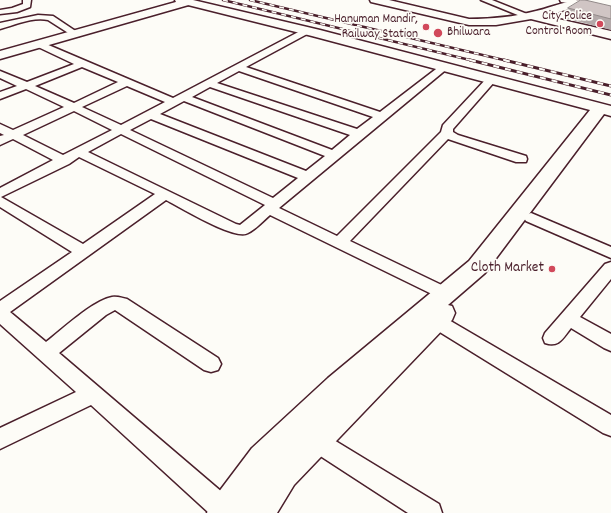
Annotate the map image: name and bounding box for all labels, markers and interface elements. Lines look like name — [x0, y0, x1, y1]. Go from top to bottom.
place label: City Police Control Room — [525, 9, 592, 40]
place label: Hanuman Mandir, Railway Station — [334, 12, 418, 43]
marker: City Police Control Room — [595, 19, 605, 29]
marker: Hanuman Mandir, Railway Station — [421, 22, 431, 32]
place label: Bhilwara — [447, 25, 490, 41]
marker: Bhilwara — [432, 27, 444, 39]
place label: Cloth Market — [471, 260, 544, 278]
marker: Cloth Market — [547, 264, 557, 274]

